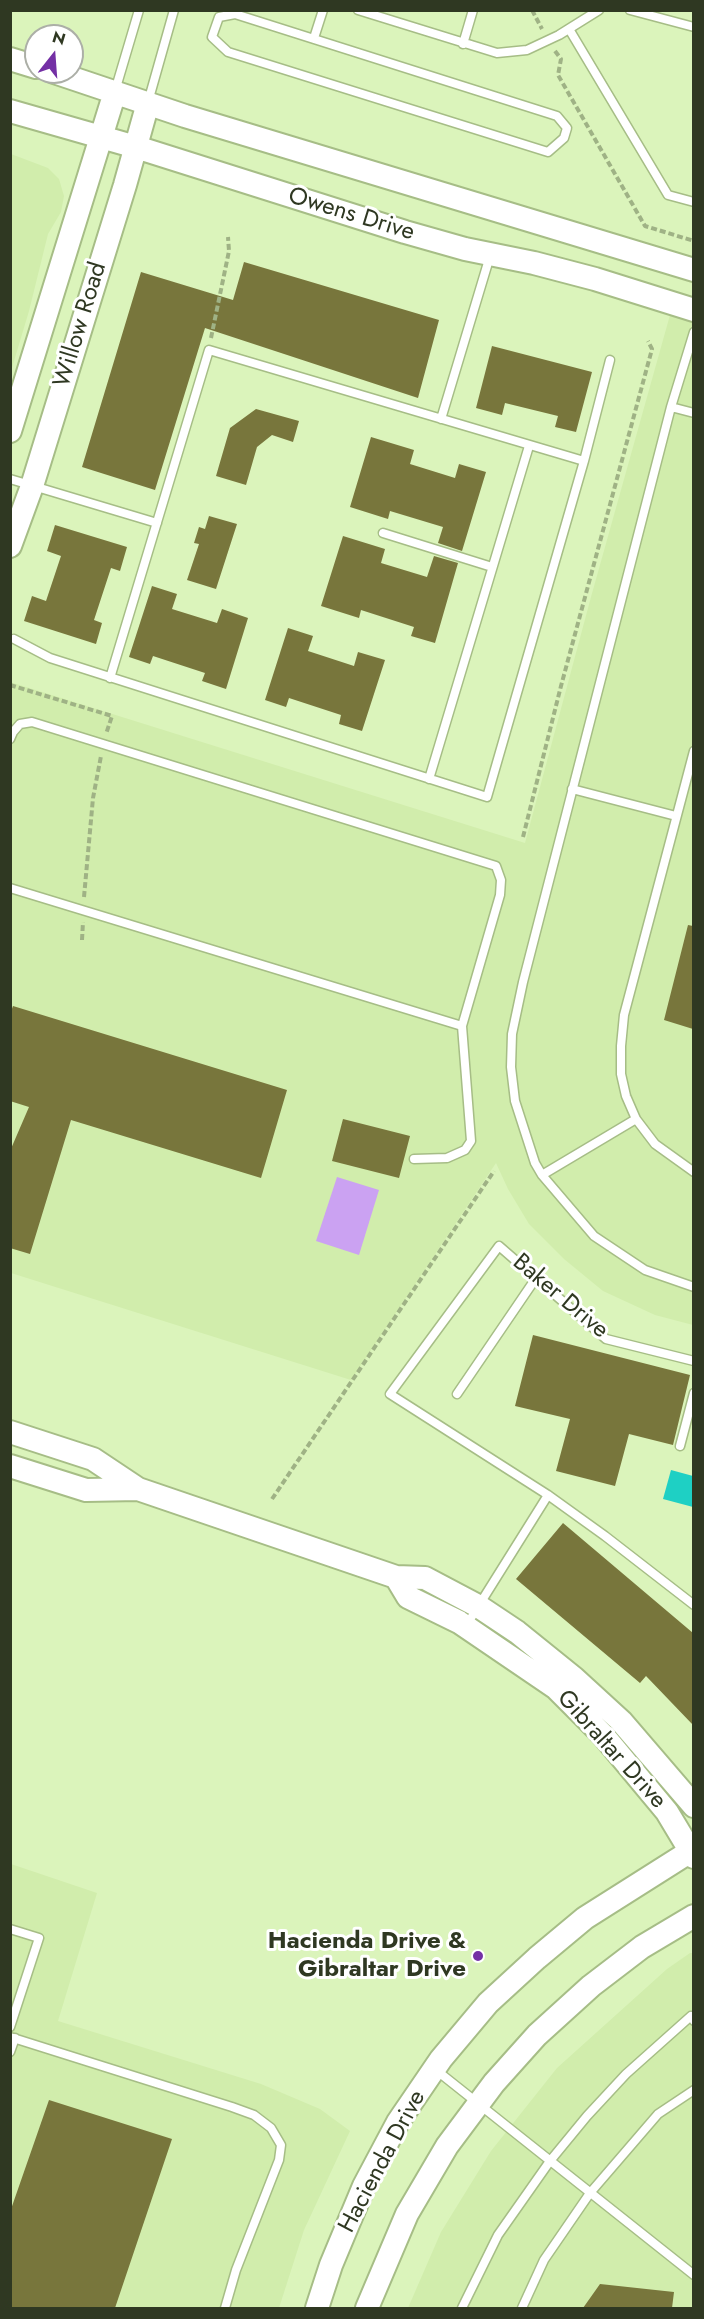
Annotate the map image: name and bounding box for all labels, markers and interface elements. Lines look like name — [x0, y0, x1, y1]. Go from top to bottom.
north arrow — [24, 24, 84, 84]
text: N — [49, 25, 68, 51]
street label: Owens Drive — [284, 182, 418, 248]
street label: Willow Road — [48, 259, 114, 391]
street label: Baker Drive — [506, 1249, 614, 1345]
street label: Gibraltar Drive — [550, 1685, 672, 1815]
place label: Hacienda Drive & Gibraltar Drive — [268, 1928, 466, 1984]
marker: Hacienda Drive & Gibraltar Drive — [471, 1949, 485, 1963]
street label: Hacienda Drive — [333, 2086, 433, 2238]

